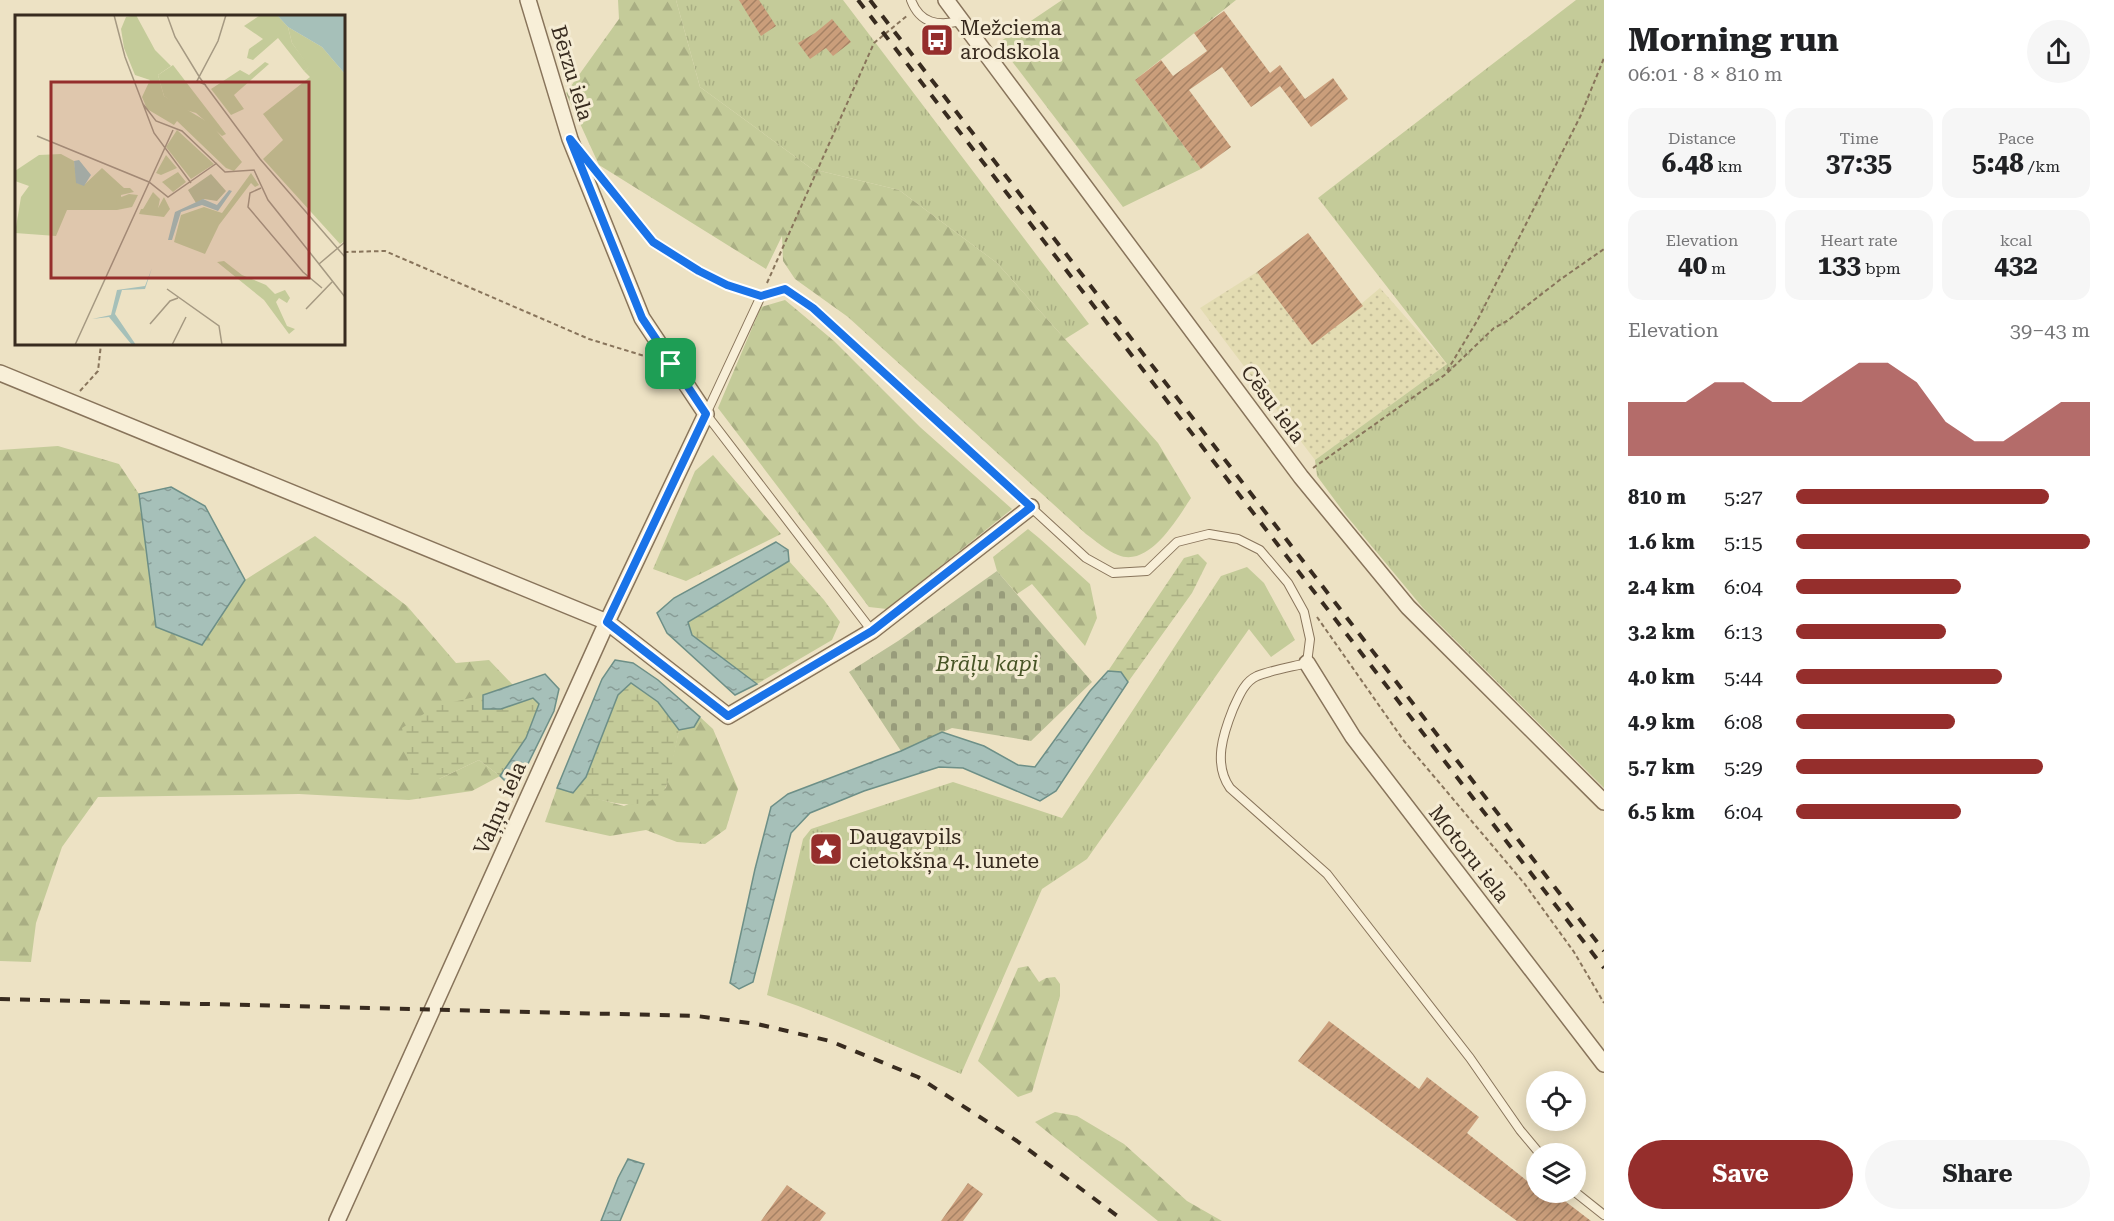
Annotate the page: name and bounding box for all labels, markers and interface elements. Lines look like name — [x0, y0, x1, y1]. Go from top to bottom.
inset map — [15, 15, 345, 345]
place label: Mežciema arodskola — [960, 16, 1062, 64]
text: Morning run — [1628, 20, 1839, 59]
button: share — [2027, 20, 2090, 83]
street label: Bērzu iela — [546, 22, 598, 124]
bus stop icon: Mežciema arodskola — [919, 22, 955, 58]
text: 06:01 · 8 × 810 m — [1628, 62, 1783, 86]
text: Distance — [1668, 129, 1736, 148]
text: Time — [1839, 129, 1879, 148]
text: Pace — [1998, 129, 2034, 148]
text: 6.48 — [1662, 148, 1714, 178]
text: 37:35 — [1826, 148, 1892, 178]
text: 5:48 — [1972, 148, 2024, 178]
text: km — [1714, 157, 1742, 176]
text: /km — [2024, 157, 2060, 176]
text: Elevation — [1666, 231, 1738, 250]
text: Heart rate — [1821, 231, 1897, 250]
text: kcal — [2000, 231, 2032, 250]
text: 40 — [1678, 250, 1707, 280]
text: 133 — [1817, 250, 1861, 280]
text: 432 — [1994, 250, 2038, 280]
text: m — [1707, 259, 1726, 278]
text: bpm — [1861, 259, 1901, 278]
text: Elevation — [1628, 318, 1719, 342]
text: 39–43 m — [2010, 318, 2090, 342]
pin — [645, 338, 696, 389]
icon: arrive — [654, 347, 687, 380]
street label: Cēsu iela — [1236, 360, 1310, 448]
text: 810 m — [1628, 485, 1686, 509]
text: 5:27 — [1724, 485, 1763, 509]
text: 1.6 km — [1628, 530, 1695, 554]
text: 5:15 — [1724, 530, 1763, 554]
text: 2.4 km — [1628, 575, 1695, 599]
text: 6:04 — [1724, 575, 1763, 599]
text: 3.2 km — [1628, 620, 1695, 644]
text: 6:13 — [1724, 620, 1763, 644]
park label: Brāļu kapi — [935, 652, 1038, 678]
text: 4.0 km — [1628, 665, 1695, 689]
text: 5:44 — [1724, 665, 1763, 689]
text: 4.9 km — [1628, 710, 1695, 734]
text: 6:08 — [1724, 710, 1763, 734]
text: 5.7 km — [1628, 755, 1695, 779]
text: 5:29 — [1724, 755, 1763, 779]
street label: Vaļņu iela — [469, 757, 533, 859]
text: 6.5 km — [1628, 800, 1695, 824]
text: 6:04 — [1724, 800, 1763, 824]
street label: Motoru iela — [1424, 801, 1515, 908]
place label: Daugavpils cietokšņa 4. lunete — [849, 825, 1039, 875]
place icon: Daugavpils cietokšņa 4. lunete — [808, 831, 844, 867]
map controls — [1526, 1071, 1586, 1203]
button: locate — [1526, 1071, 1586, 1131]
button: Save — [1628, 1140, 1853, 1209]
button: Share — [1865, 1140, 2090, 1209]
button: layers — [1526, 1143, 1586, 1203]

